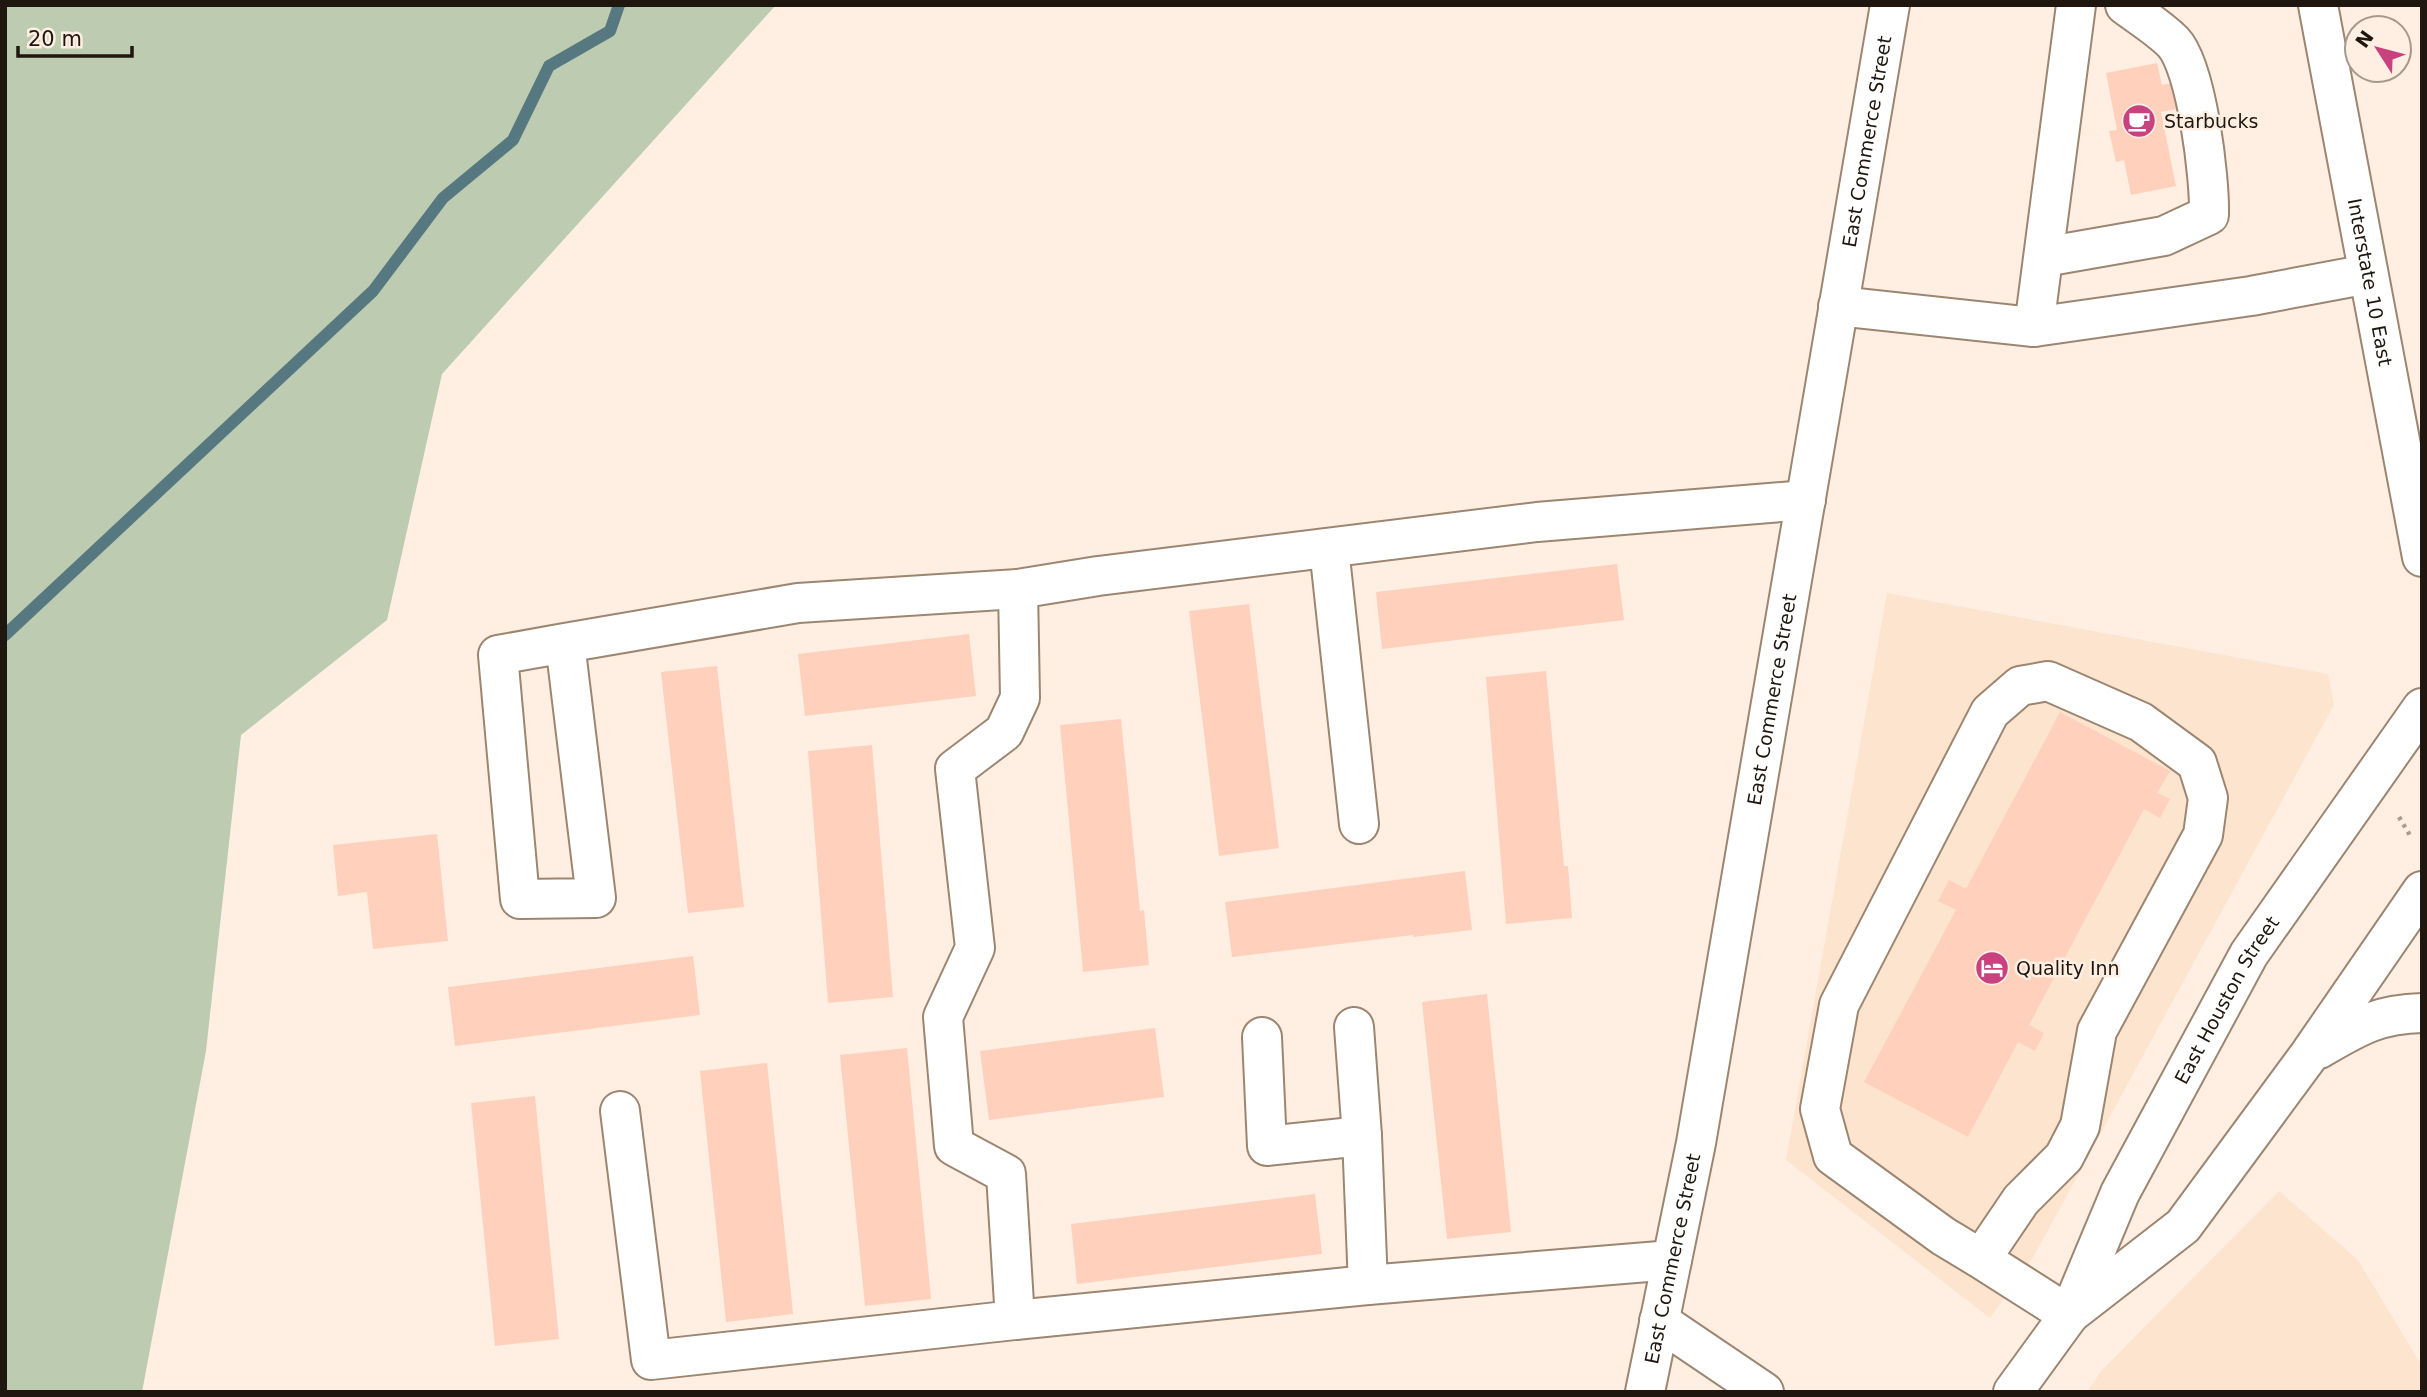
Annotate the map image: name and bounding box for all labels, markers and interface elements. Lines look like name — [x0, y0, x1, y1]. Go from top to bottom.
scale bar — [18, 14, 131, 58]
north arrow — [2343, 14, 2413, 84]
text: N — [2351, 26, 2378, 52]
text: 20 m — [28, 27, 82, 51]
street label: East Commerce Street — [1838, 34, 1896, 249]
cafe icon: Starbucks — [2120, 102, 2158, 140]
place label: Starbucks — [2164, 110, 2258, 132]
street label: Interstate 10 East — [2344, 197, 2397, 368]
street label: East Commerce Street — [1743, 592, 1800, 807]
street label: East Houston Street — [2170, 912, 2283, 1088]
hotel icon: Quality Inn — [1973, 949, 2011, 987]
place label: Quality Inn — [2016, 957, 2120, 979]
street label: East Commerce Street — [1640, 1152, 1705, 1366]

